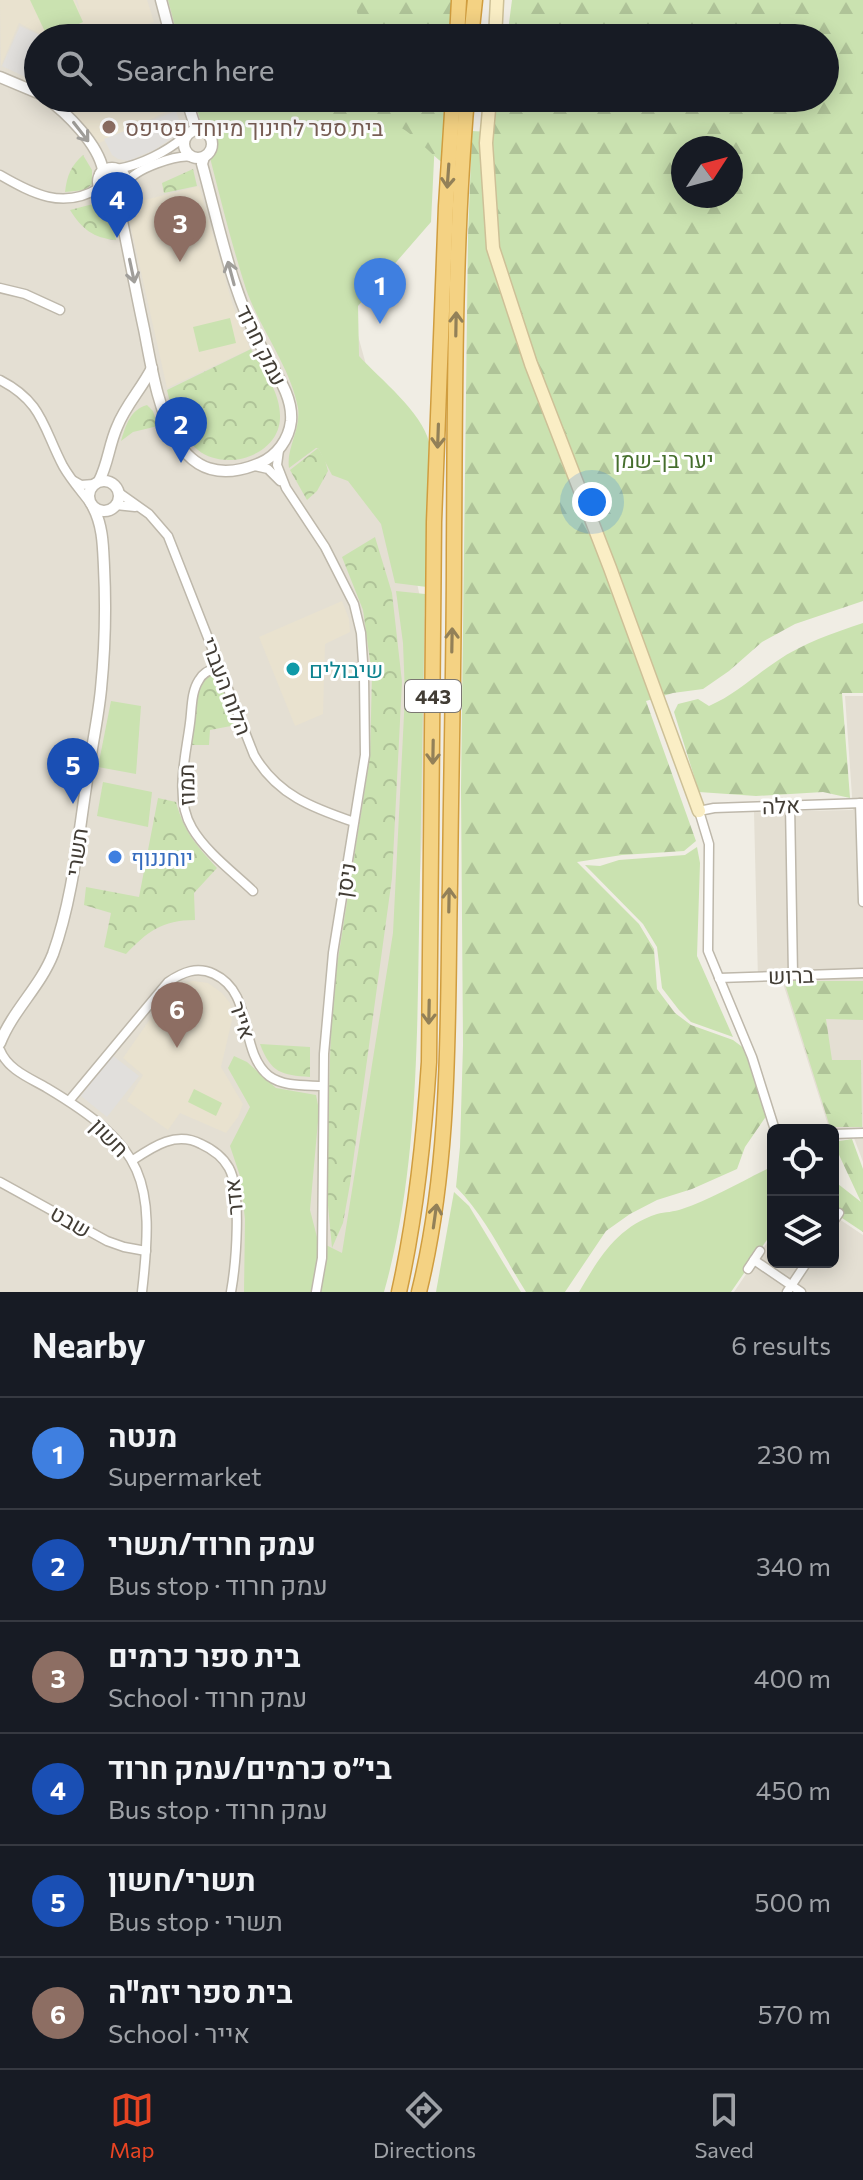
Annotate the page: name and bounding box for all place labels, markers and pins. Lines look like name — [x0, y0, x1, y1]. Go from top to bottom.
place label: בית ספר לחינוך מיוחד פסיפס — [125, 114, 384, 141]
marker: בית ספר לחינוך מיוחד פסיפס — [100, 118, 118, 136]
pin: 4 — [91, 172, 143, 238]
pin: 3 — [154, 196, 206, 262]
pin: 1 — [354, 258, 406, 324]
pin: 2 — [155, 397, 207, 463]
place label: שיבולים — [309, 656, 383, 683]
marker: שיבולים — [284, 660, 302, 678]
pin: 5 — [47, 738, 99, 804]
place label: יוחננוף — [131, 844, 193, 871]
marker: יוחננוף — [106, 848, 124, 866]
pin: 6 — [151, 982, 203, 1048]

